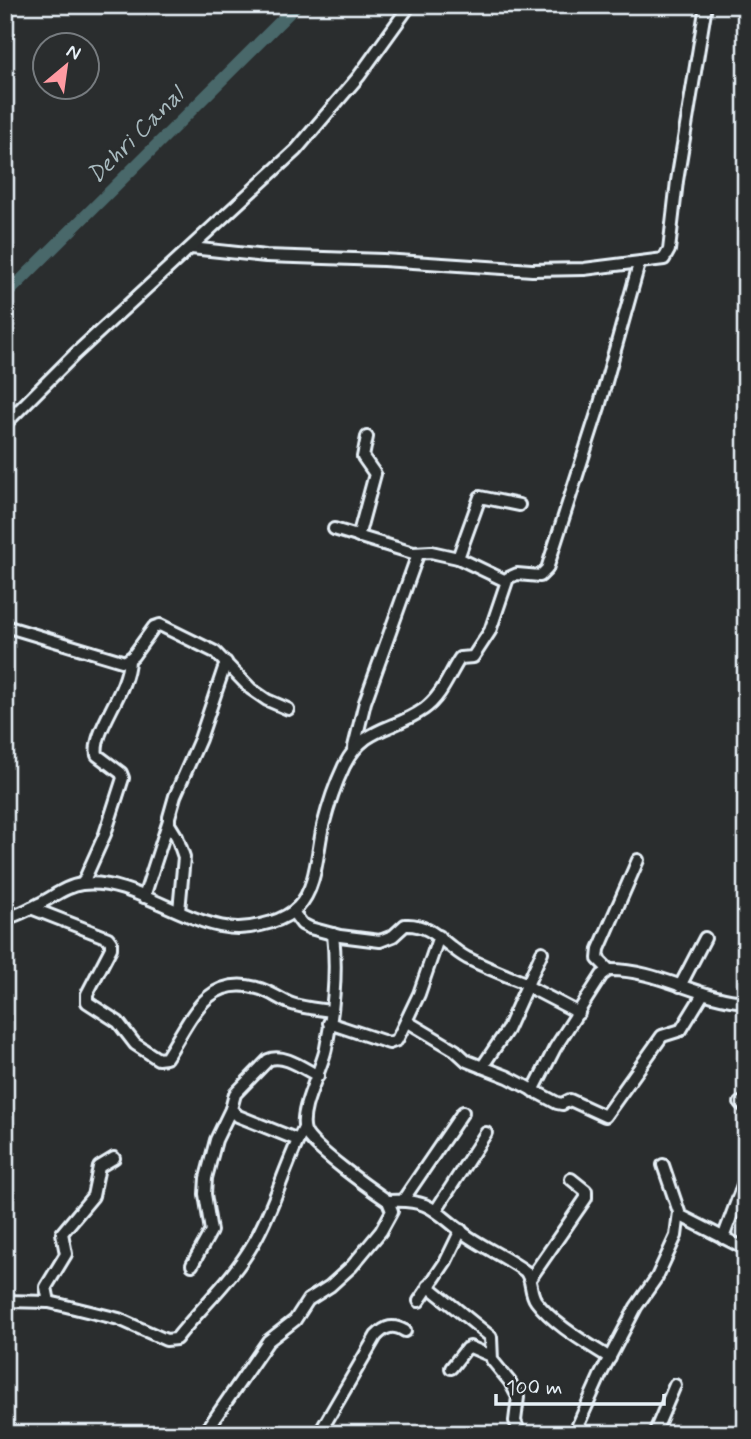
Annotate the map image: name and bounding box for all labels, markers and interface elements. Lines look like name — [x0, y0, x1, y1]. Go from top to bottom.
north arrow — [32, 32, 102, 102]
text: N — [62, 38, 85, 66]
water label: Dehri Canal — [81, 79, 193, 191]
scale bar — [496, 1362, 664, 1406]
text: 100 m — [506, 1374, 562, 1402]

